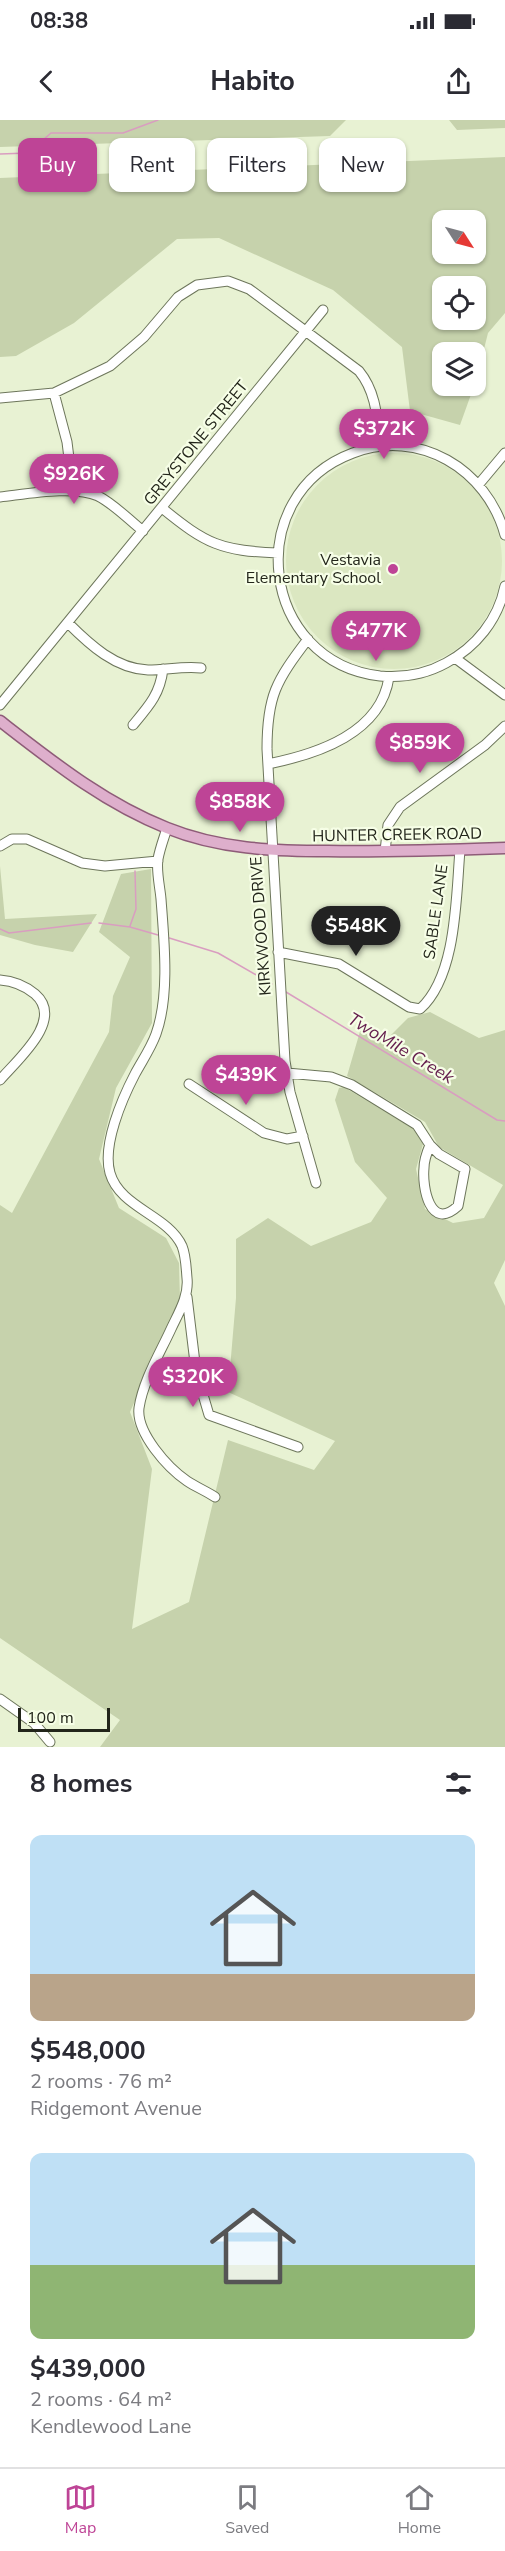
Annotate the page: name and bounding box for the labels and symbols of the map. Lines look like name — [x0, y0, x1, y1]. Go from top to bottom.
north arrow — [432, 210, 486, 264]
street label: GREYSTONE STREET — [139, 376, 253, 510]
pin: $372K — [342, 409, 426, 460]
pin: $926K — [32, 454, 116, 505]
place label: Vestavia Elementary School — [246, 549, 381, 589]
marker: Vestavia Elementary School — [386, 562, 400, 576]
pin: $477K — [334, 611, 418, 662]
pin: $859K — [378, 723, 462, 774]
pin: $858K — [198, 782, 282, 833]
street label: HUNTER CREEK ROAD — [312, 823, 482, 847]
street label: KIRKWOOD DRIVE — [245, 856, 277, 996]
street label: SABLE LANE — [418, 863, 454, 961]
pin: $548K — [314, 906, 398, 957]
water label: TwoMile Creek — [343, 1007, 460, 1090]
pin: $439K — [204, 1055, 288, 1106]
pin: $320K — [151, 1357, 235, 1408]
scale bar — [18, 1705, 110, 1732]

